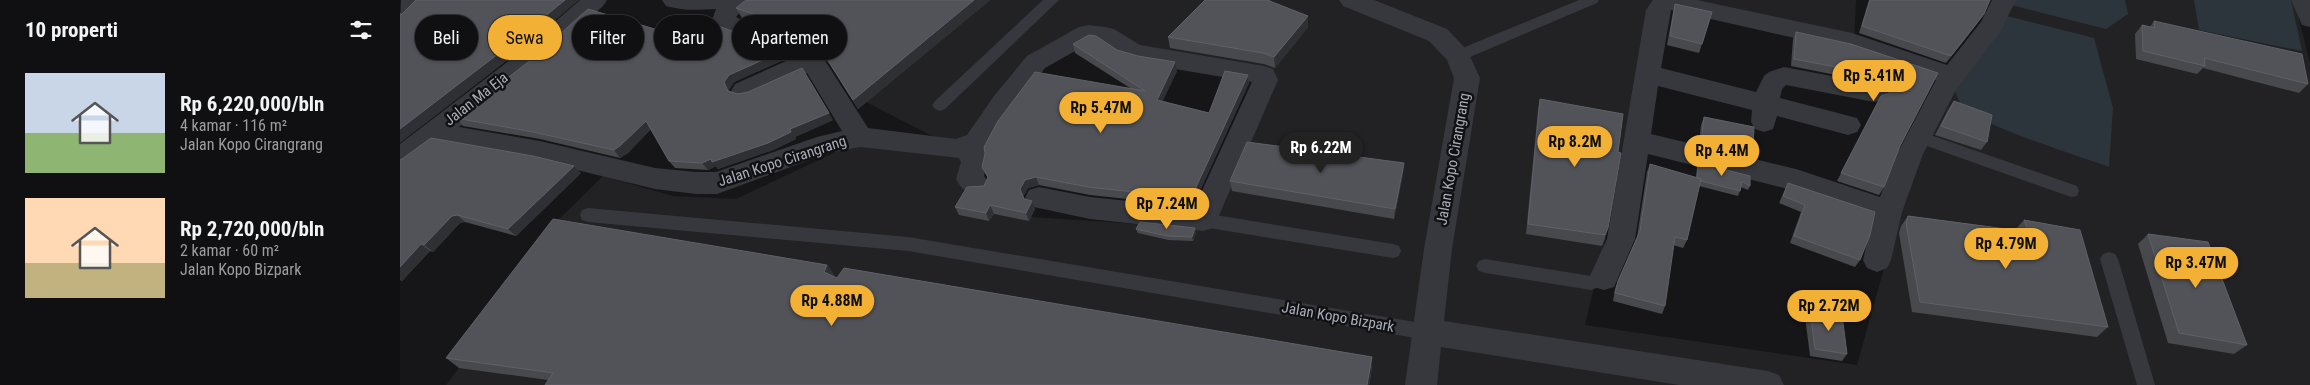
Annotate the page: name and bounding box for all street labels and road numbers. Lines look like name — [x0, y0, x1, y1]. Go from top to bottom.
street label: Jalan Ma Eja — [441, 69, 511, 129]
street label: Jalan Kopo Cirangrang — [1433, 92, 1473, 226]
street label: Jalan Kopo Cirangrang — [716, 132, 848, 190]
street label: Jalan Kopo Bizpark — [1280, 298, 1396, 336]

